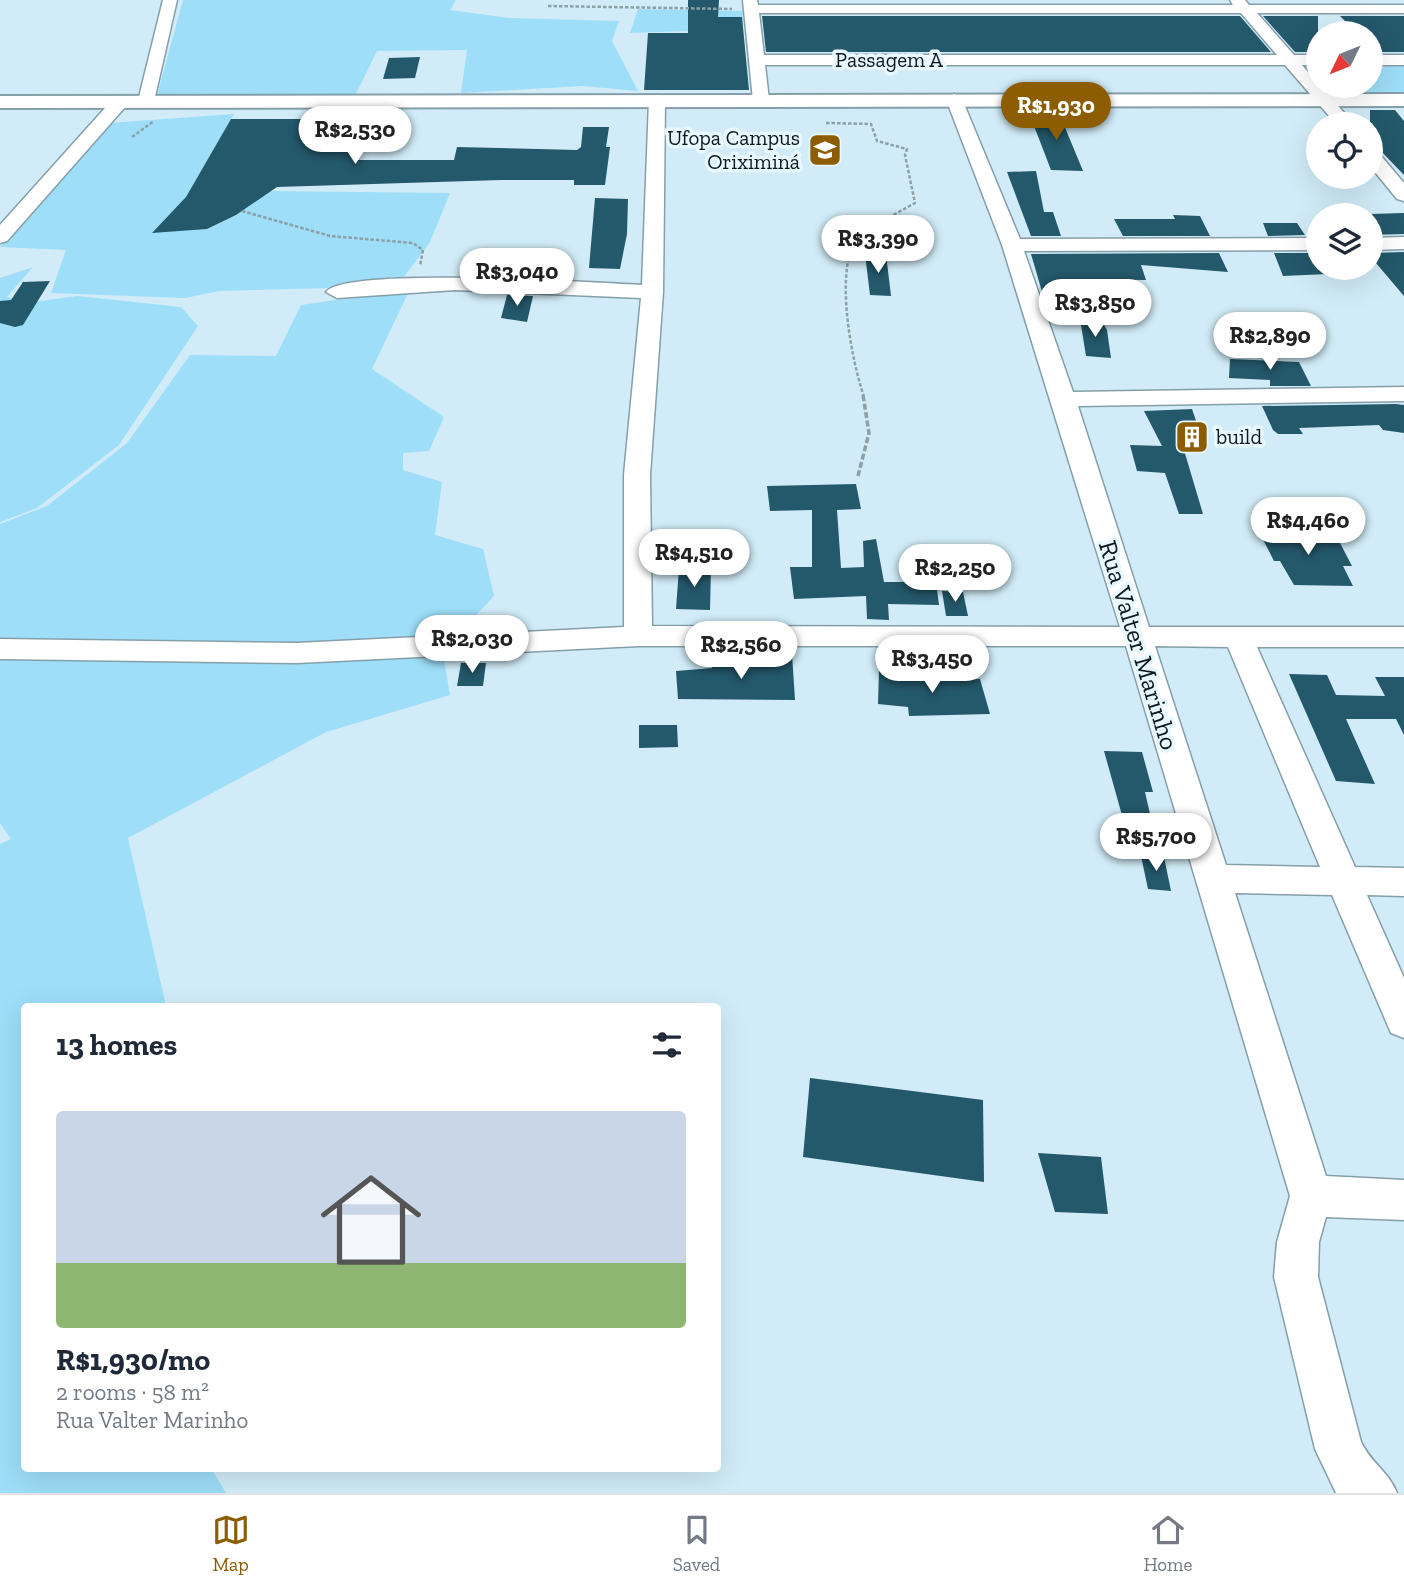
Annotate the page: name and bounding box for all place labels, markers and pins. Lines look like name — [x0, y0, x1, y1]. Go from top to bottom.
pin: R$1,930 — [991, 82, 1121, 142]
pin: R$2,530 — [290, 106, 420, 166]
place label: Ufopa Campus Oriximiná — [667, 125, 800, 174]
school or university icon: Ufopa Campus Oriximiná — [806, 131, 844, 169]
pin: R$3,390 — [813, 216, 943, 275]
pin: R$3,040 — [452, 248, 582, 308]
pin: R$3,850 — [1030, 280, 1160, 339]
pin: R$2,890 — [1205, 312, 1335, 372]
building icon: build — [1173, 418, 1211, 456]
place label: build — [1215, 424, 1262, 449]
pin: R$4,460 — [1243, 498, 1373, 557]
pin: R$4,510 — [629, 530, 759, 589]
pin: R$2,250 — [890, 544, 1020, 604]
pin: R$2,030 — [407, 616, 537, 675]
pin: R$2,560 — [676, 622, 806, 681]
pin: R$3,450 — [867, 636, 997, 695]
pin: R$5,700 — [1091, 814, 1221, 873]

